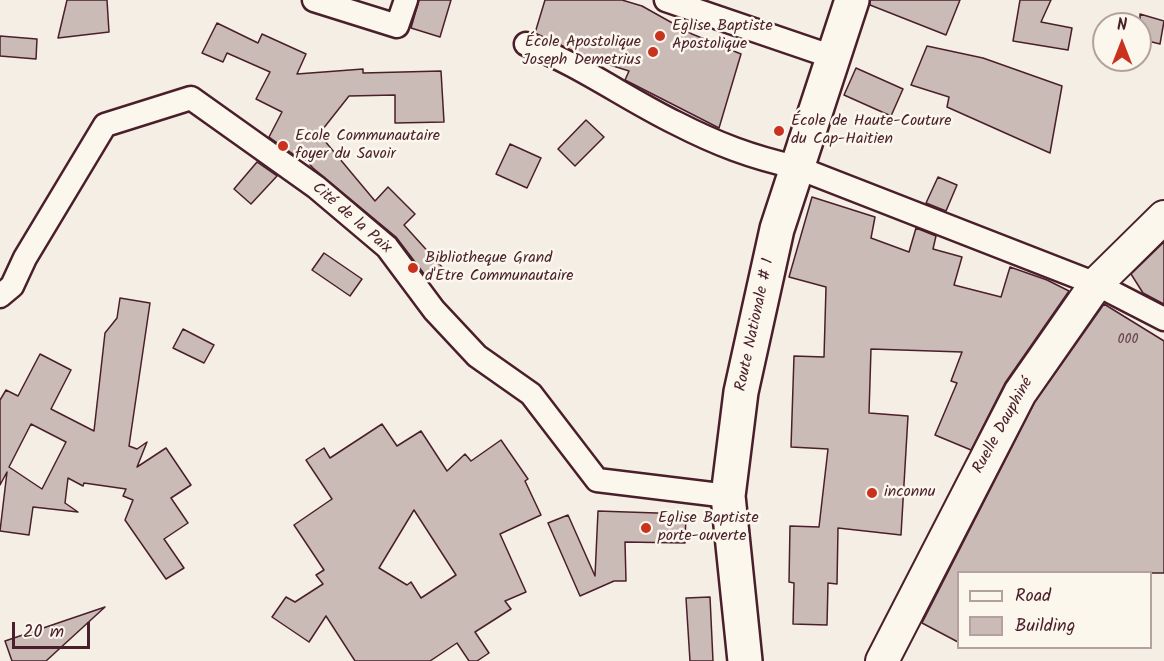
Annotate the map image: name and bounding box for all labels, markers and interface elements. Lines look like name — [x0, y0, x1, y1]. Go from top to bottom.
north arrow — [1092, 12, 1152, 72]
text: N — [1117, 13, 1127, 38]
place label: Eglise Baptiste Apostolique — [672, 17, 773, 55]
marker: Eglise Baptiste Apostolique — [653, 29, 667, 43]
place label: École Apostolique Joseph Demetrius — [522, 33, 641, 71]
marker: École Apostolique Joseph Demetrius — [646, 45, 660, 59]
place label: École de Haute-Couture du Cap-Haitien — [791, 112, 951, 150]
marker: École de Haute-Couture du Cap-Haitien — [772, 124, 786, 138]
place label: Ecole Communautaire foyer du Savoir — [295, 127, 440, 165]
marker: Ecole Communautaire foyer du Savoir — [276, 139, 290, 153]
street label: Cité de la Paix — [307, 179, 395, 259]
place label: Bibliotheque Grand d'Etre Communautaire — [425, 249, 573, 287]
street label: Route Nationale # 1 — [733, 257, 779, 393]
marker: Bibliotheque Grand d'Etre Communautaire — [406, 261, 420, 275]
house number: 000 — [1118, 333, 1138, 349]
street label: Ruelle Dauphiné — [970, 375, 1038, 477]
place label: inconnu — [884, 483, 935, 503]
marker: inconnu — [865, 486, 879, 500]
place label: Eglise Baptiste porte-ouverte — [658, 509, 759, 547]
marker: Eglise Baptiste porte-ouverte — [639, 521, 653, 535]
legend — [957, 571, 1152, 649]
text: Road — [1015, 582, 1051, 611]
scale bar — [15, 610, 93, 648]
text: Building — [1015, 612, 1075, 641]
text: 20 m — [23, 618, 64, 647]

